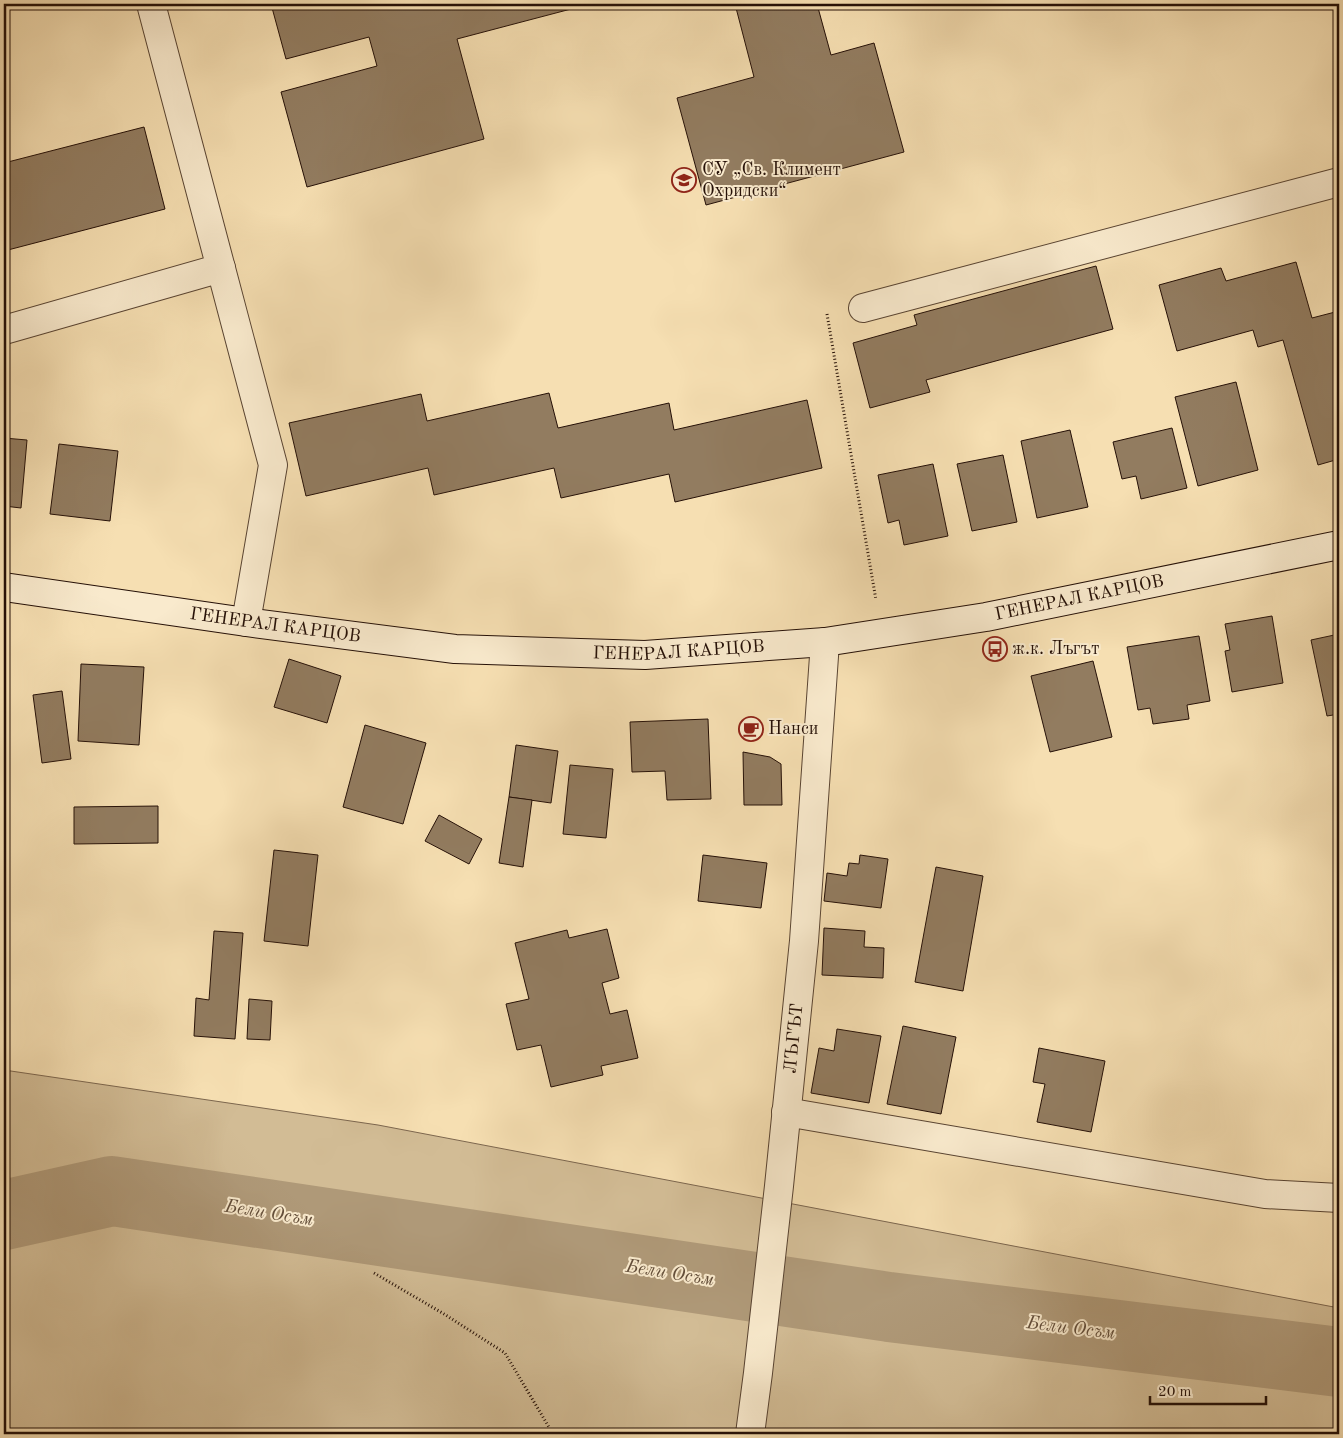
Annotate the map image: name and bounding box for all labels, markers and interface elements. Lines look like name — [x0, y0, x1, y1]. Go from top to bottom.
place label: СУ „Св. Климент Охридски“ — [702, 161, 841, 200]
school or university icon: СУ „Св. Климент Охридски“ — [671, 167, 697, 193]
street label: ГЕНЕРАЛ КАРЦОВ — [993, 572, 1166, 624]
street label: ГЕНЕРАЛ КАРЦОВ — [189, 605, 362, 646]
bus stop icon: ж.к. Лъгът — [982, 636, 1008, 662]
street label: ГЕНЕРАЛ КАРЦОВ — [592, 637, 765, 664]
place label: ж.к. Лъгът — [1012, 640, 1100, 658]
cafe icon: Нанси — [738, 716, 764, 742]
place label: Нанси — [768, 720, 818, 738]
street label: ЛЪГЪТ — [782, 1003, 807, 1074]
water label: Бели Осъм — [222, 1197, 315, 1230]
water label: Бели Осъм — [623, 1257, 716, 1290]
water label: Бели Осъм — [1025, 1314, 1117, 1344]
scale bar — [1150, 1373, 1267, 1405]
text: 20 m — [1158, 1385, 1192, 1400]

